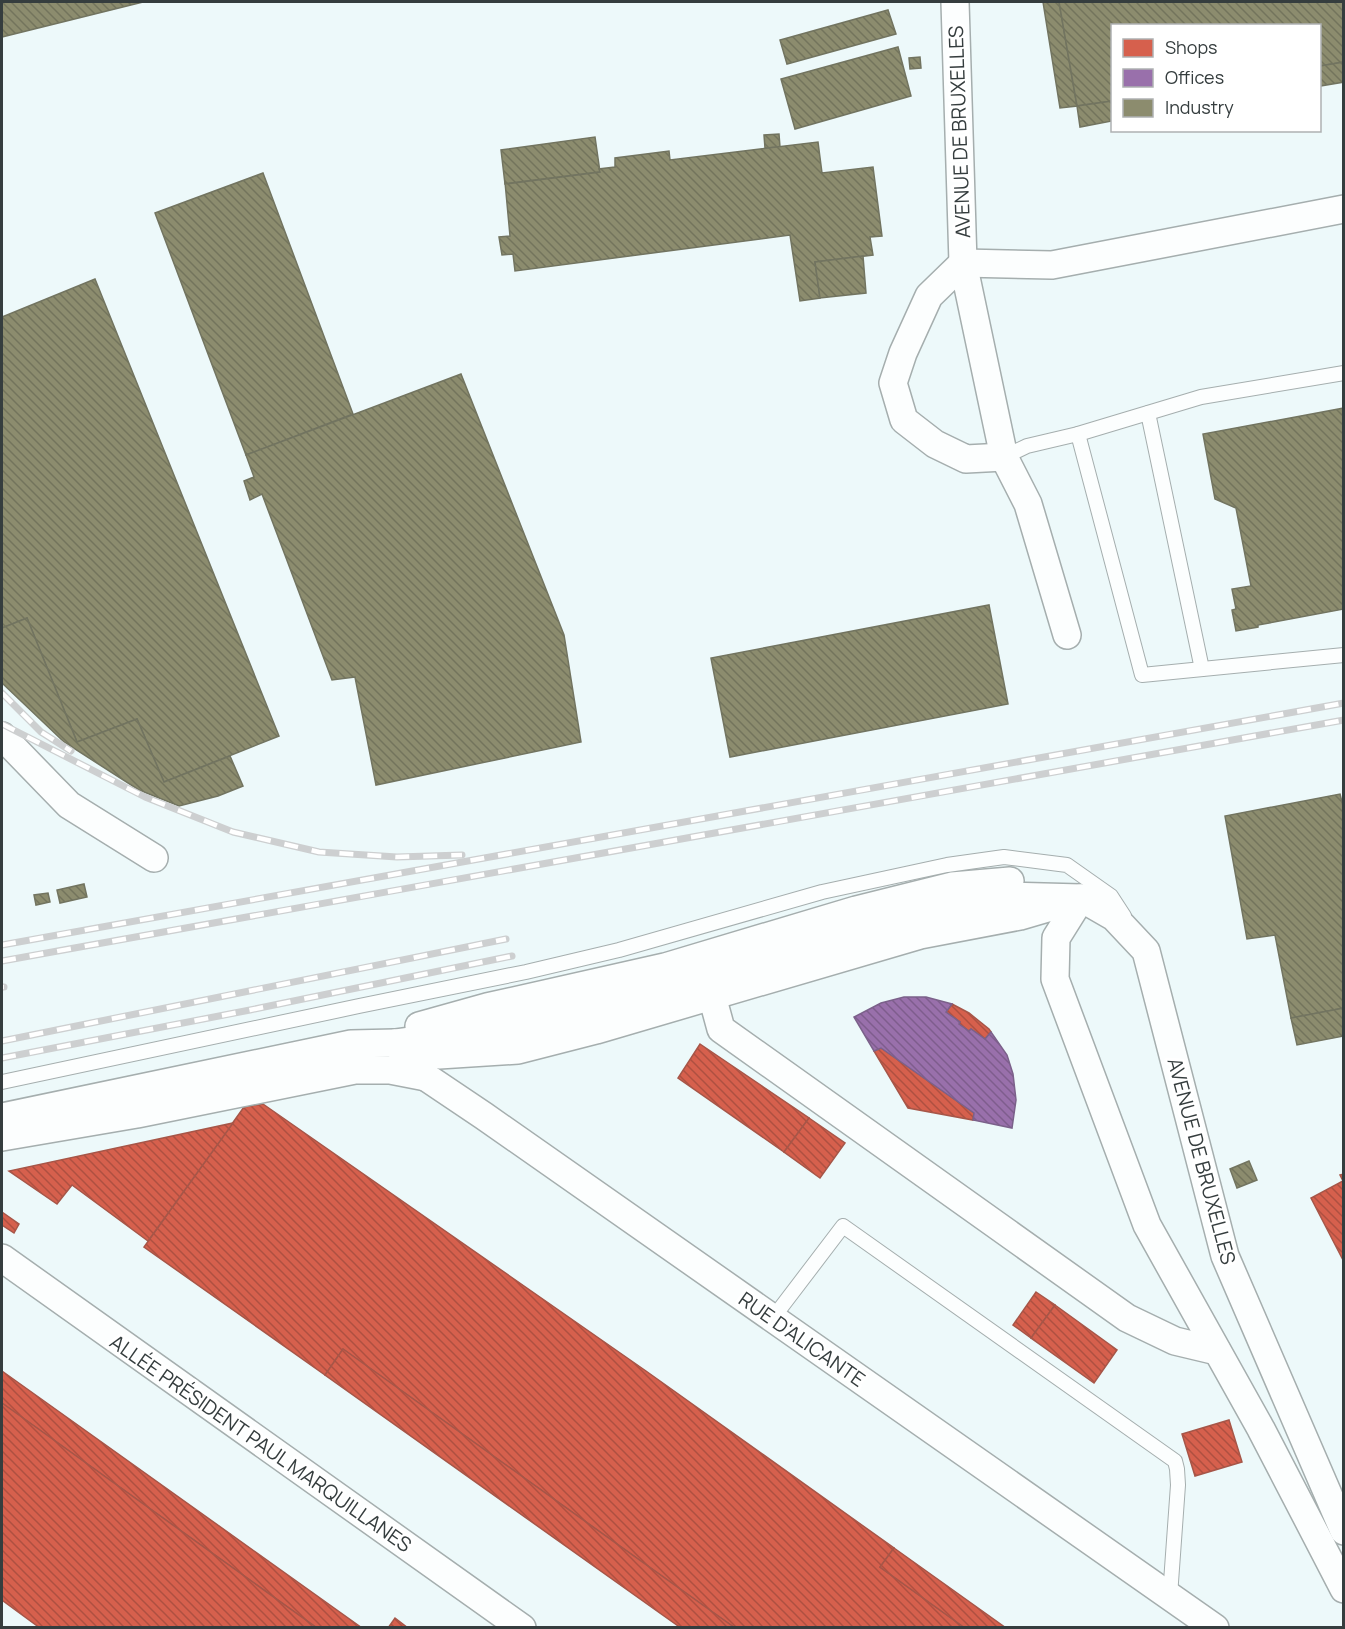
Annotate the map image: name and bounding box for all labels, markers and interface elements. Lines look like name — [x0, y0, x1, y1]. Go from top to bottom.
legend — [1111, 24, 1321, 132]
street label: AVENUE DE BRUXELLES — [942, 25, 976, 239]
text: Shops — [1165, 35, 1217, 59]
text: Offices — [1165, 65, 1224, 89]
text: Industry — [1165, 95, 1234, 119]
street label: AVENUE DE BRUXELLES — [1161, 1055, 1243, 1267]
street label: RUE D'ALICANTE — [733, 1285, 871, 1393]
street label: ALLÉE PRÉSIDENT PAUL MARQUILLANES — [105, 1328, 417, 1558]

